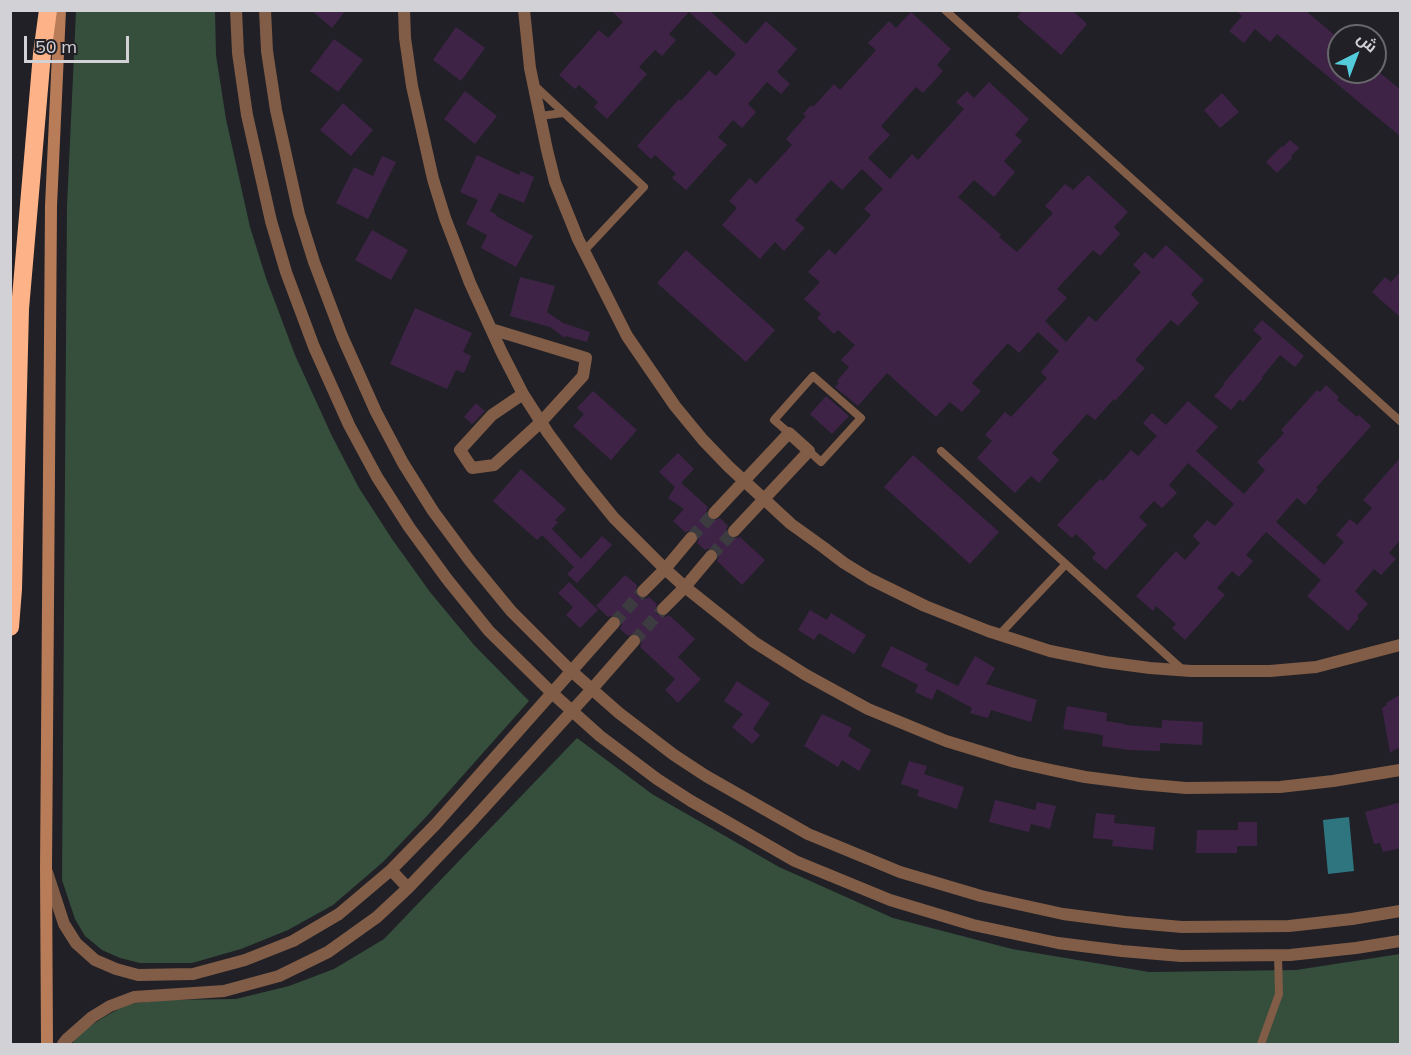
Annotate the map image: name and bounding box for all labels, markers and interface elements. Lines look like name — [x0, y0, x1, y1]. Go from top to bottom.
scale bar — [27, 24, 132, 62]
north arrow — [1327, 24, 1387, 84]
text: ش — [1353, 28, 1382, 56]
text: 50 m — [35, 35, 77, 58]

